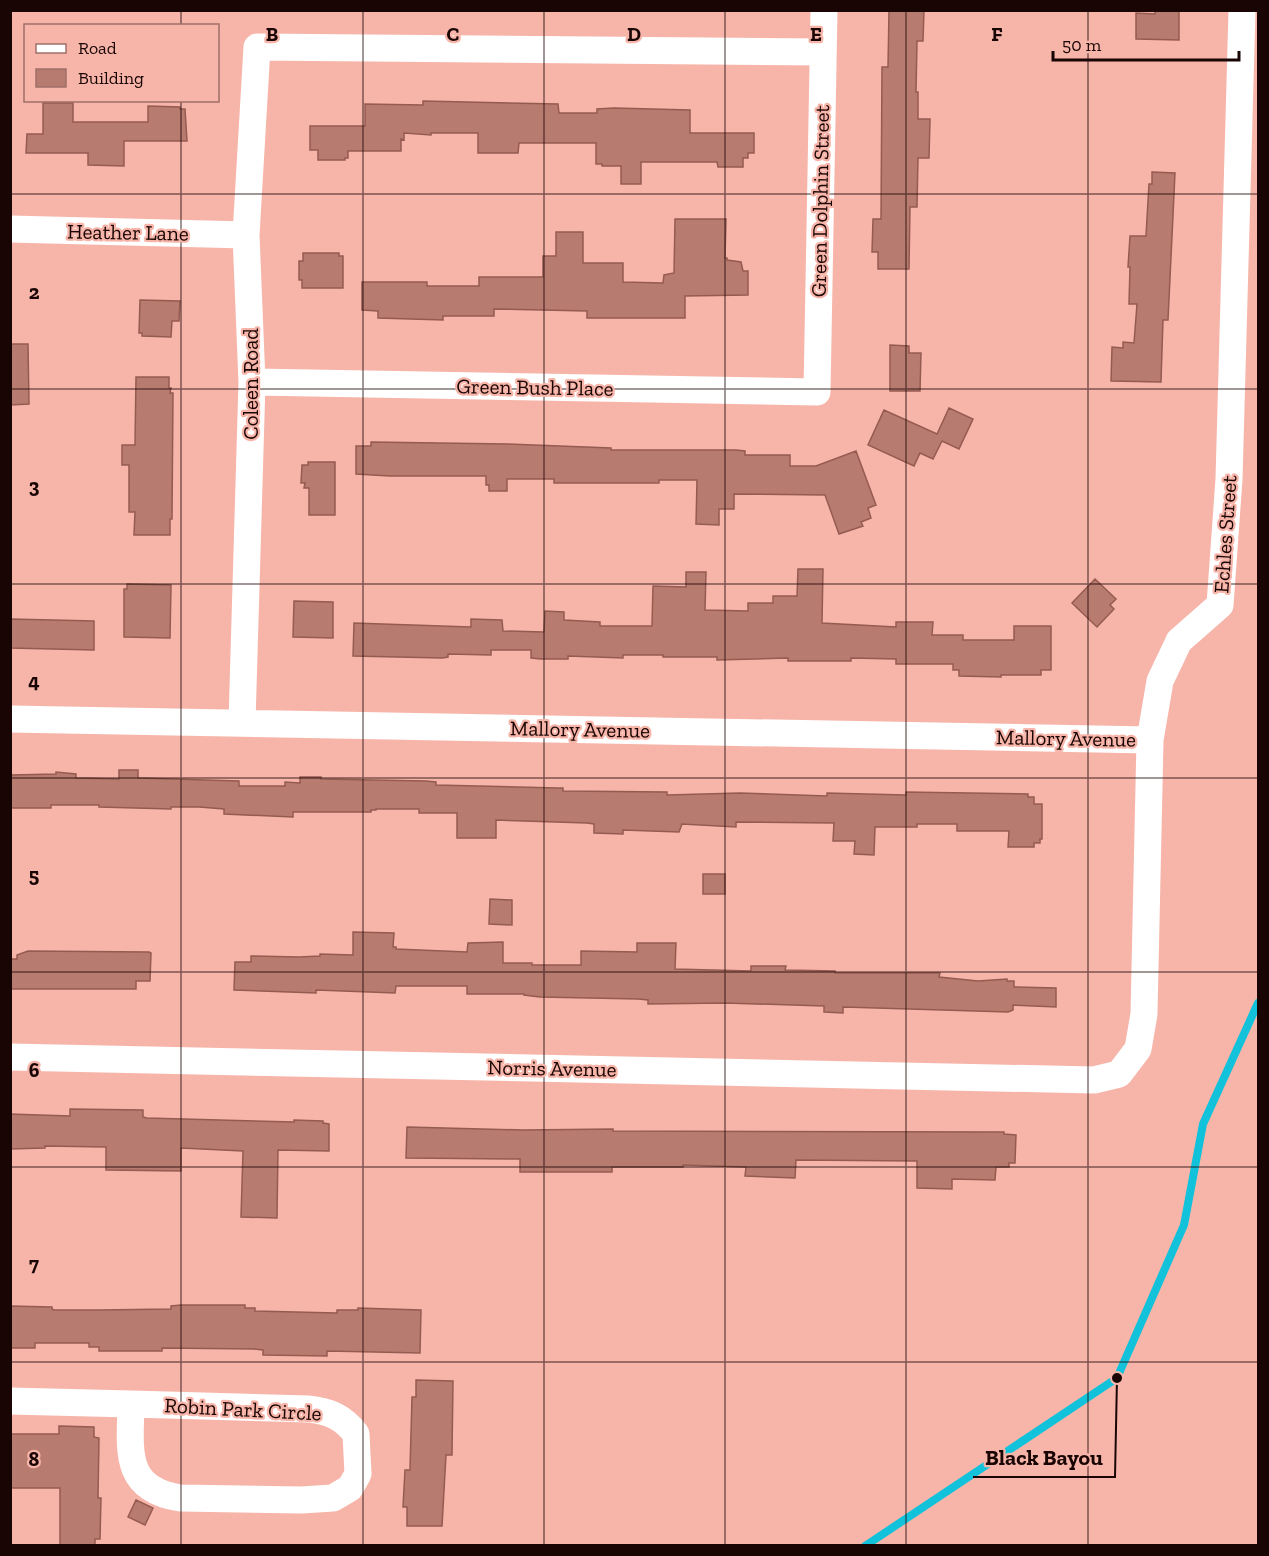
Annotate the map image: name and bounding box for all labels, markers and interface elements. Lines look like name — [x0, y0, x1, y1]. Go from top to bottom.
text: B — [266, 22, 278, 46]
text: C — [447, 22, 460, 46]
text: D — [627, 22, 641, 46]
text: E — [810, 22, 822, 46]
text: F — [991, 22, 1003, 46]
legend — [24, 24, 219, 102]
scale bar — [1053, 24, 1239, 62]
text: 50 m — [1062, 34, 1102, 56]
text: Road — [78, 37, 117, 59]
text: Building — [78, 67, 144, 89]
street label: Green Dolphin Street — [806, 104, 834, 297]
street label: Heather Lane — [67, 218, 189, 246]
text: 2 — [29, 280, 40, 304]
street label: Coleen Road — [238, 328, 263, 440]
street label: Green Bush Place — [456, 373, 614, 401]
text: 3 — [29, 474, 40, 498]
street label: Echles Street — [1208, 474, 1242, 594]
text: 4 — [28, 669, 40, 693]
street label: Mallory Avenue — [510, 715, 650, 743]
street label: Mallory Avenue — [996, 724, 1136, 752]
text: 5 — [29, 863, 39, 887]
street label: Norris Avenue — [487, 1054, 617, 1082]
text: 6 — [29, 1058, 40, 1082]
text: 7 — [29, 1252, 39, 1276]
street label: Robin Park Circle — [164, 1392, 322, 1426]
callout: Black Bayou — [973, 1437, 1115, 1477]
text: Black Bayou — [985, 1444, 1103, 1471]
text: 8 — [29, 1447, 40, 1471]

